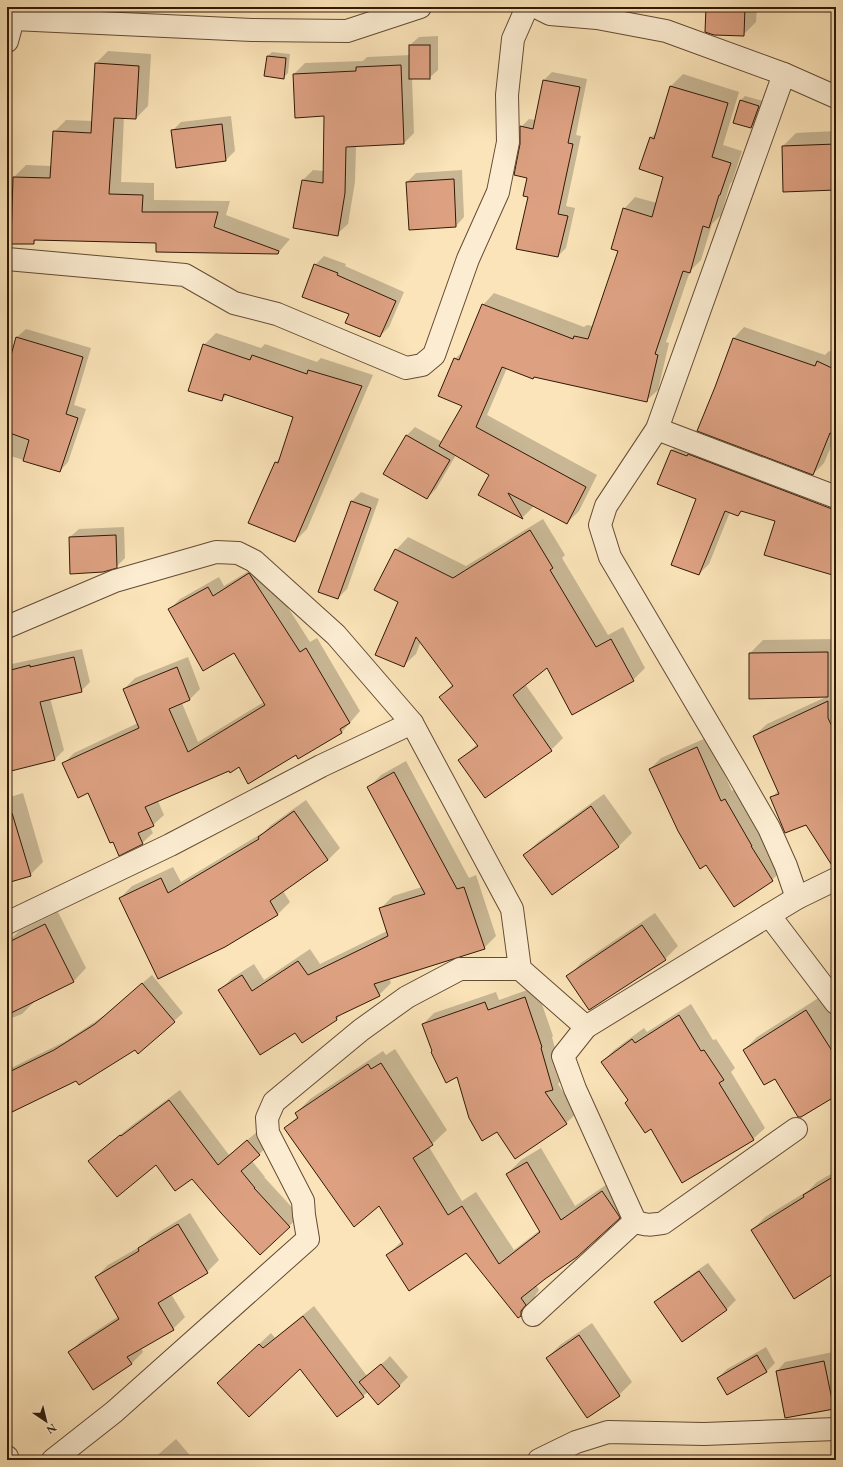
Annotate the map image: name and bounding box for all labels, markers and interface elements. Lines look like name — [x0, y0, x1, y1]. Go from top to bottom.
north arrow — [26, 1401, 66, 1441]
text: N — [44, 1421, 59, 1438]

